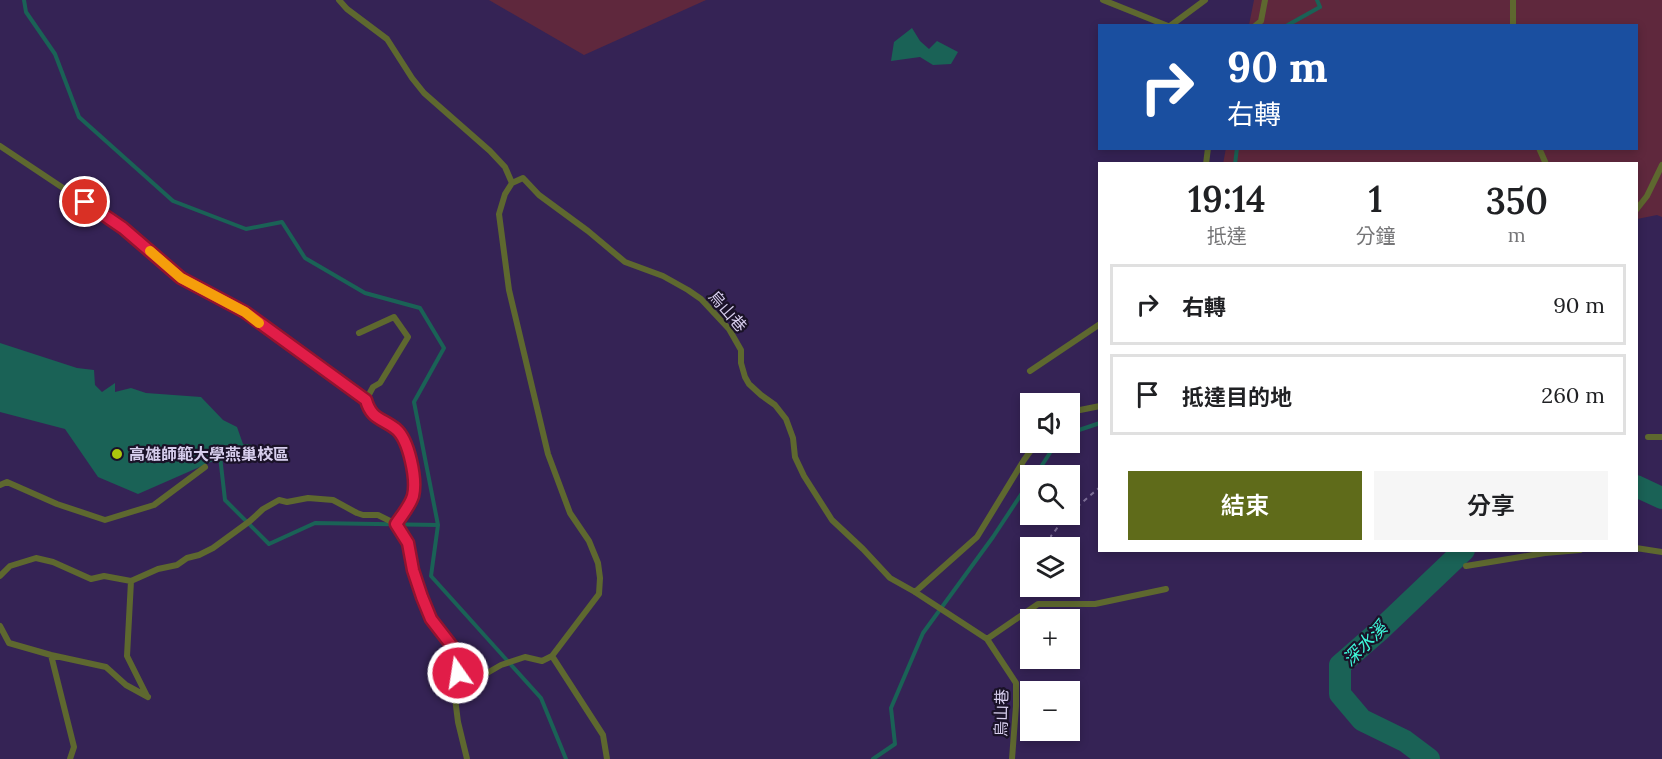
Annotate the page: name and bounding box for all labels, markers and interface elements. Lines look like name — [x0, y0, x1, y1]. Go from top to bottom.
text: 90 m — [1227, 40, 1328, 94]
icon: right — [1128, 48, 1206, 126]
text: 右轉 — [1227, 97, 1281, 131]
pin — [59, 176, 110, 227]
text: 19:14 — [1188, 176, 1266, 222]
text: 1 — [1369, 176, 1383, 222]
text: 350 — [1486, 178, 1548, 224]
icon: arrive — [68, 185, 101, 218]
text: m — [1508, 222, 1526, 247]
text: 抵達 — [1207, 223, 1247, 248]
text: 分鐘 — [1356, 223, 1396, 248]
street label: 烏山巷 — [705, 286, 751, 336]
icon: right — [1131, 288, 1164, 321]
text: 90 m — [1553, 291, 1605, 319]
text: 右轉 — [1182, 293, 1226, 321]
icon: arrive — [1131, 378, 1164, 411]
text: 260 m — [1541, 381, 1605, 409]
text: 抵達目的地 — [1182, 383, 1292, 411]
map controls — [1020, 393, 1080, 741]
button: sound — [1020, 393, 1080, 453]
place label: 高雄師範大學燕巢校區 — [129, 444, 289, 464]
marker: 高雄師範大學燕巢校區 — [110, 447, 124, 461]
button: search — [1020, 465, 1080, 525]
button: 結束 — [1128, 471, 1362, 540]
button: 分享 — [1374, 471, 1608, 540]
button: layers — [1020, 537, 1080, 597]
button: + — [1020, 609, 1080, 669]
water label: 深水溪 — [1337, 614, 1394, 671]
position arrow — [426, 641, 490, 705]
button: − — [1020, 681, 1080, 741]
street label: 烏山巷 — [991, 689, 1011, 737]

